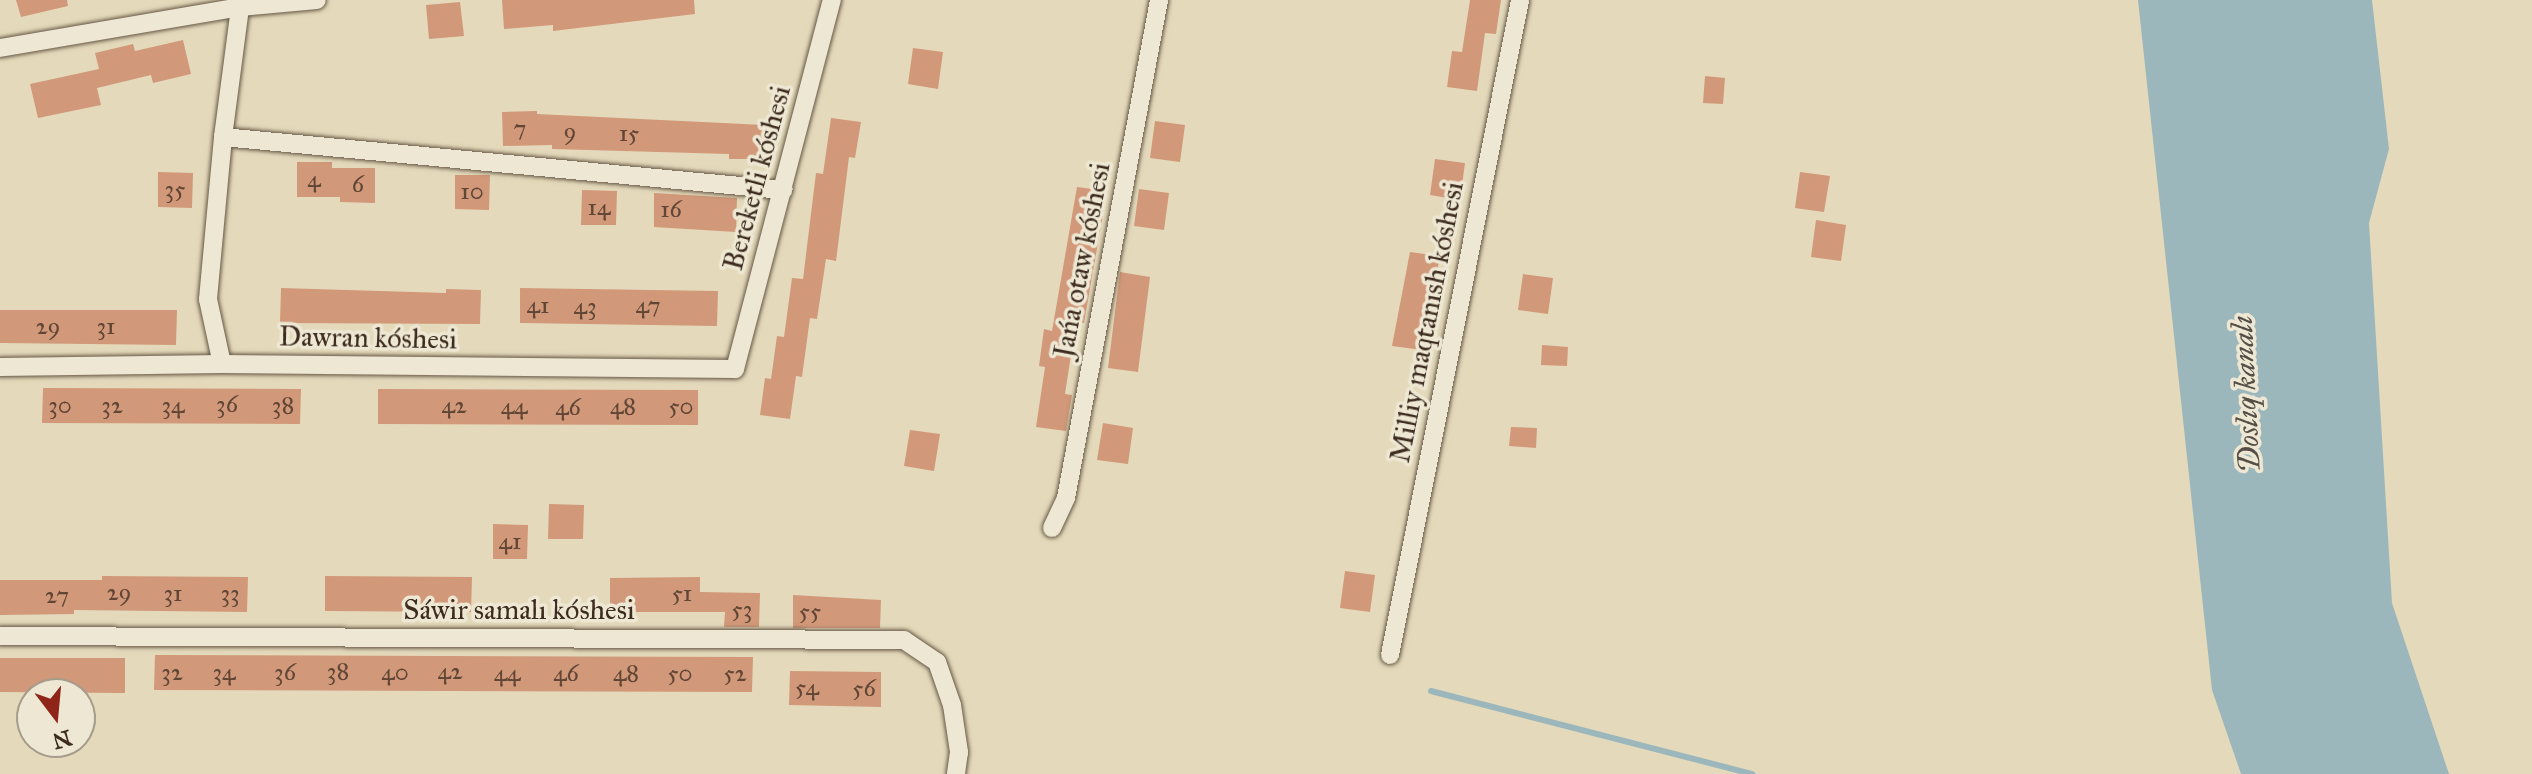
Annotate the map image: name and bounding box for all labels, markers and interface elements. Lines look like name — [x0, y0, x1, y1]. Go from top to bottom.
street label: Bereketli kóshesi — [716, 82, 798, 274]
house number: 7 — [514, 115, 526, 143]
house number: 9 — [564, 118, 576, 146]
house number: 15 — [619, 120, 639, 148]
street label: Jańa otaw kóshesi — [1047, 160, 1117, 360]
house number: 4 — [307, 166, 321, 194]
house number: 6 — [352, 171, 364, 199]
house number: 35 — [165, 176, 185, 204]
house number: 10 — [460, 178, 484, 206]
street label: Milliy maqtanısh kóshesi — [1383, 179, 1471, 465]
house number: 14 — [588, 194, 610, 222]
house number: 16 — [660, 196, 682, 224]
house number: 41 — [527, 292, 549, 320]
house number: 47 — [635, 292, 661, 320]
house number: 43 — [574, 293, 596, 321]
house number: 29 — [36, 313, 60, 341]
house number: 31 — [96, 313, 116, 341]
water label: Doslıq kanalı — [2224, 315, 2268, 473]
street label: Dawran kóshesi — [279, 320, 457, 356]
house number: 36 — [216, 391, 238, 419]
house number: 30 — [48, 392, 72, 420]
house number: 32 — [101, 392, 123, 420]
house number: 34 — [162, 392, 184, 420]
house number: 38 — [272, 392, 294, 420]
house number: 42 — [441, 392, 467, 420]
house number: 44 — [501, 393, 527, 421]
house number: 48 — [610, 393, 636, 421]
house number: 50 — [668, 393, 694, 421]
house number: 46 — [555, 394, 581, 422]
house number: 41 — [499, 528, 521, 556]
house number: 29 — [107, 579, 131, 607]
house number: 31 — [163, 580, 183, 608]
house number: 33 — [220, 580, 240, 608]
house number: 51 — [672, 580, 692, 608]
house number: 27 — [45, 582, 69, 610]
street label: Sáwir samalı kóshesi — [403, 593, 635, 627]
house number: 53 — [732, 596, 752, 624]
house number: 55 — [799, 598, 821, 626]
house number: 38 — [327, 658, 349, 686]
house number: 42 — [437, 658, 463, 686]
house number: 32 — [161, 659, 183, 687]
house number: 34 — [213, 659, 235, 687]
house number: 36 — [274, 659, 296, 687]
house number: 40 — [381, 659, 409, 687]
house number: 44 — [494, 660, 520, 688]
house number: 46 — [553, 660, 579, 688]
house number: 48 — [613, 660, 639, 688]
house number: 50 — [667, 660, 693, 688]
house number: 52 — [724, 660, 746, 688]
house number: 54 — [795, 674, 819, 702]
house number: 56 — [852, 675, 876, 703]
north arrow — [16, 678, 96, 758]
text: N — [50, 724, 75, 755]

